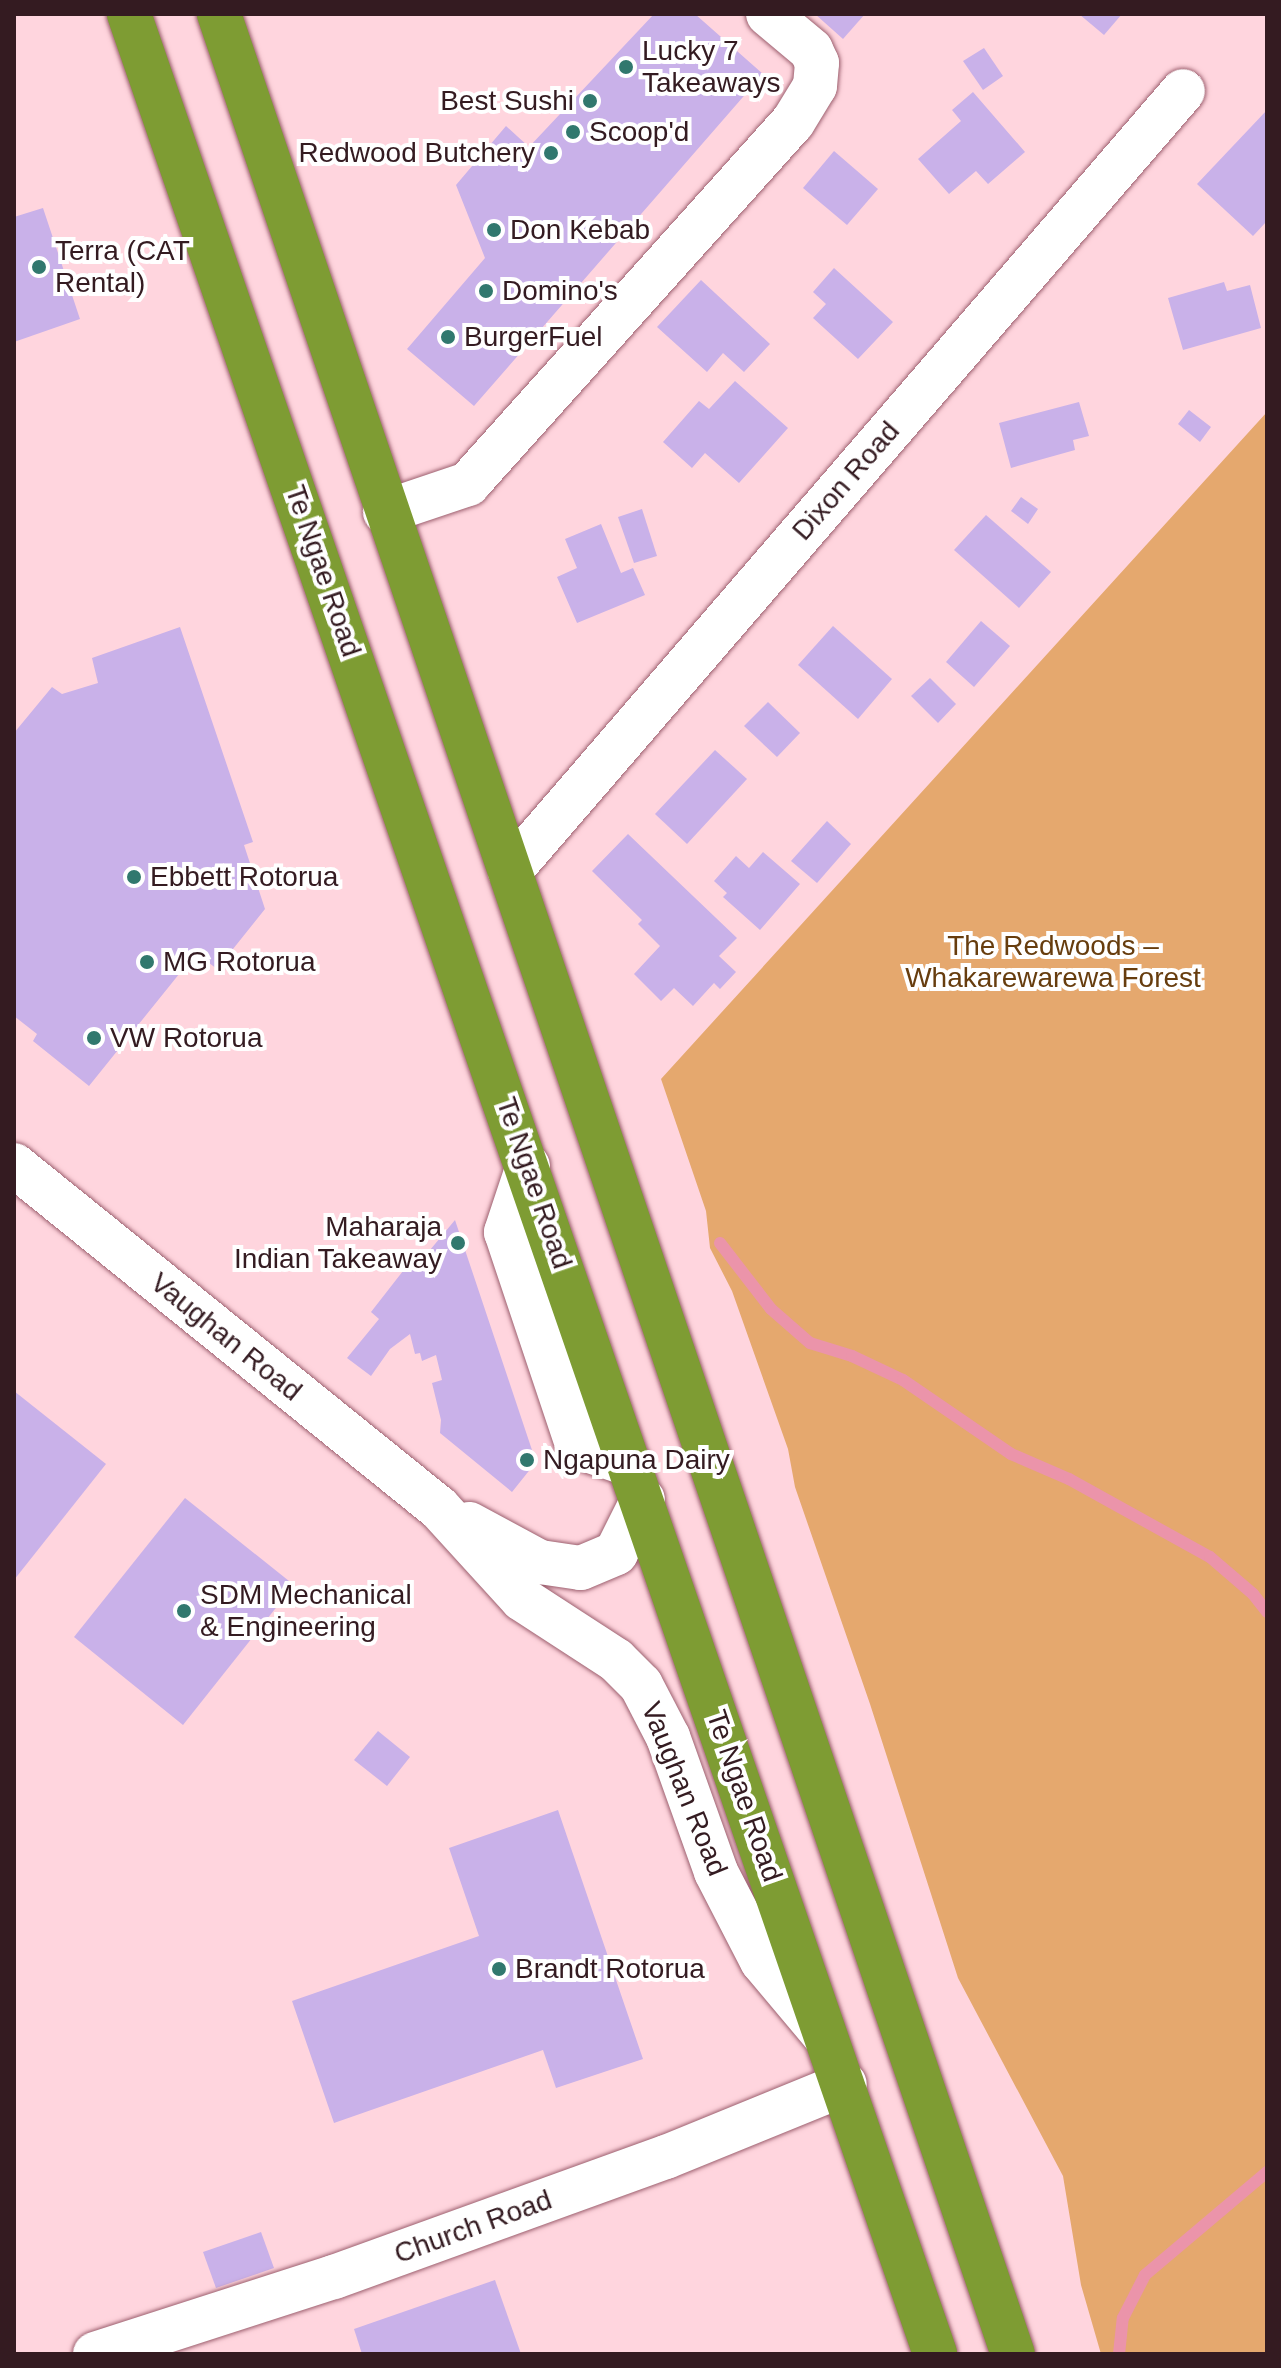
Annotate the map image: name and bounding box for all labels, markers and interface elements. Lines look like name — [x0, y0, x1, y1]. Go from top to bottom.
place label: Lucky 7 Takeaways — [642, 34, 781, 100]
marker: Lucky 7 Takeaways — [617, 58, 635, 76]
place label: Best Sushi — [440, 84, 574, 118]
marker: Best Sushi — [581, 92, 599, 110]
place label: Scoop'd — [589, 115, 689, 149]
marker: Scoop'd — [564, 123, 582, 141]
place label: Redwood Butchery — [298, 136, 535, 170]
marker: Redwood Butchery — [542, 144, 560, 162]
place label: Don Kebab — [510, 213, 650, 247]
marker: Don Kebab — [485, 221, 503, 239]
place label: Terra (CAT Rental) — [55, 234, 190, 300]
marker: Terra (CAT Rental) — [30, 258, 48, 276]
place label: Domino's — [502, 274, 618, 308]
marker: Domino's — [477, 282, 495, 300]
place label: BurgerFuel — [464, 320, 603, 354]
marker: BurgerFuel — [439, 328, 457, 346]
street label: Dixon Road — [785, 415, 907, 547]
street label: Te Ngae Road — [278, 481, 368, 661]
place label: Ebbett Rotorua — [150, 860, 338, 894]
marker: Ebbett Rotorua — [125, 868, 143, 886]
park label: The Redwoods – Whakarewarewa Forest — [905, 929, 1201, 995]
place label: MG Rotorua — [163, 945, 315, 979]
marker: MG Rotorua — [138, 953, 156, 971]
place label: VW Rotorua — [110, 1021, 262, 1055]
marker: VW Rotorua — [85, 1029, 103, 1047]
street label: Te Ngae Road — [489, 1093, 579, 1273]
place label: Maharaja Indian Takeaway — [233, 1210, 442, 1276]
marker: Maharaja Indian Takeaway — [449, 1234, 467, 1252]
street label: Vaughan Road — [144, 1266, 308, 1408]
place label: Ngapuna Dairy — [543, 1443, 730, 1477]
marker: Ngapuna Dairy — [518, 1451, 536, 1469]
place label: SDM Mechanical & Engineering — [200, 1578, 412, 1644]
marker: SDM Mechanical & Engineering — [175, 1602, 193, 1620]
street label: Vaughan Road — [634, 1697, 734, 1881]
street label: Te Ngae Road — [699, 1706, 789, 1886]
place label: Brandt Rotorua — [515, 1952, 705, 1986]
marker: Brandt Rotorua — [490, 1960, 508, 1978]
street label: Church Road — [390, 2183, 556, 2271]

